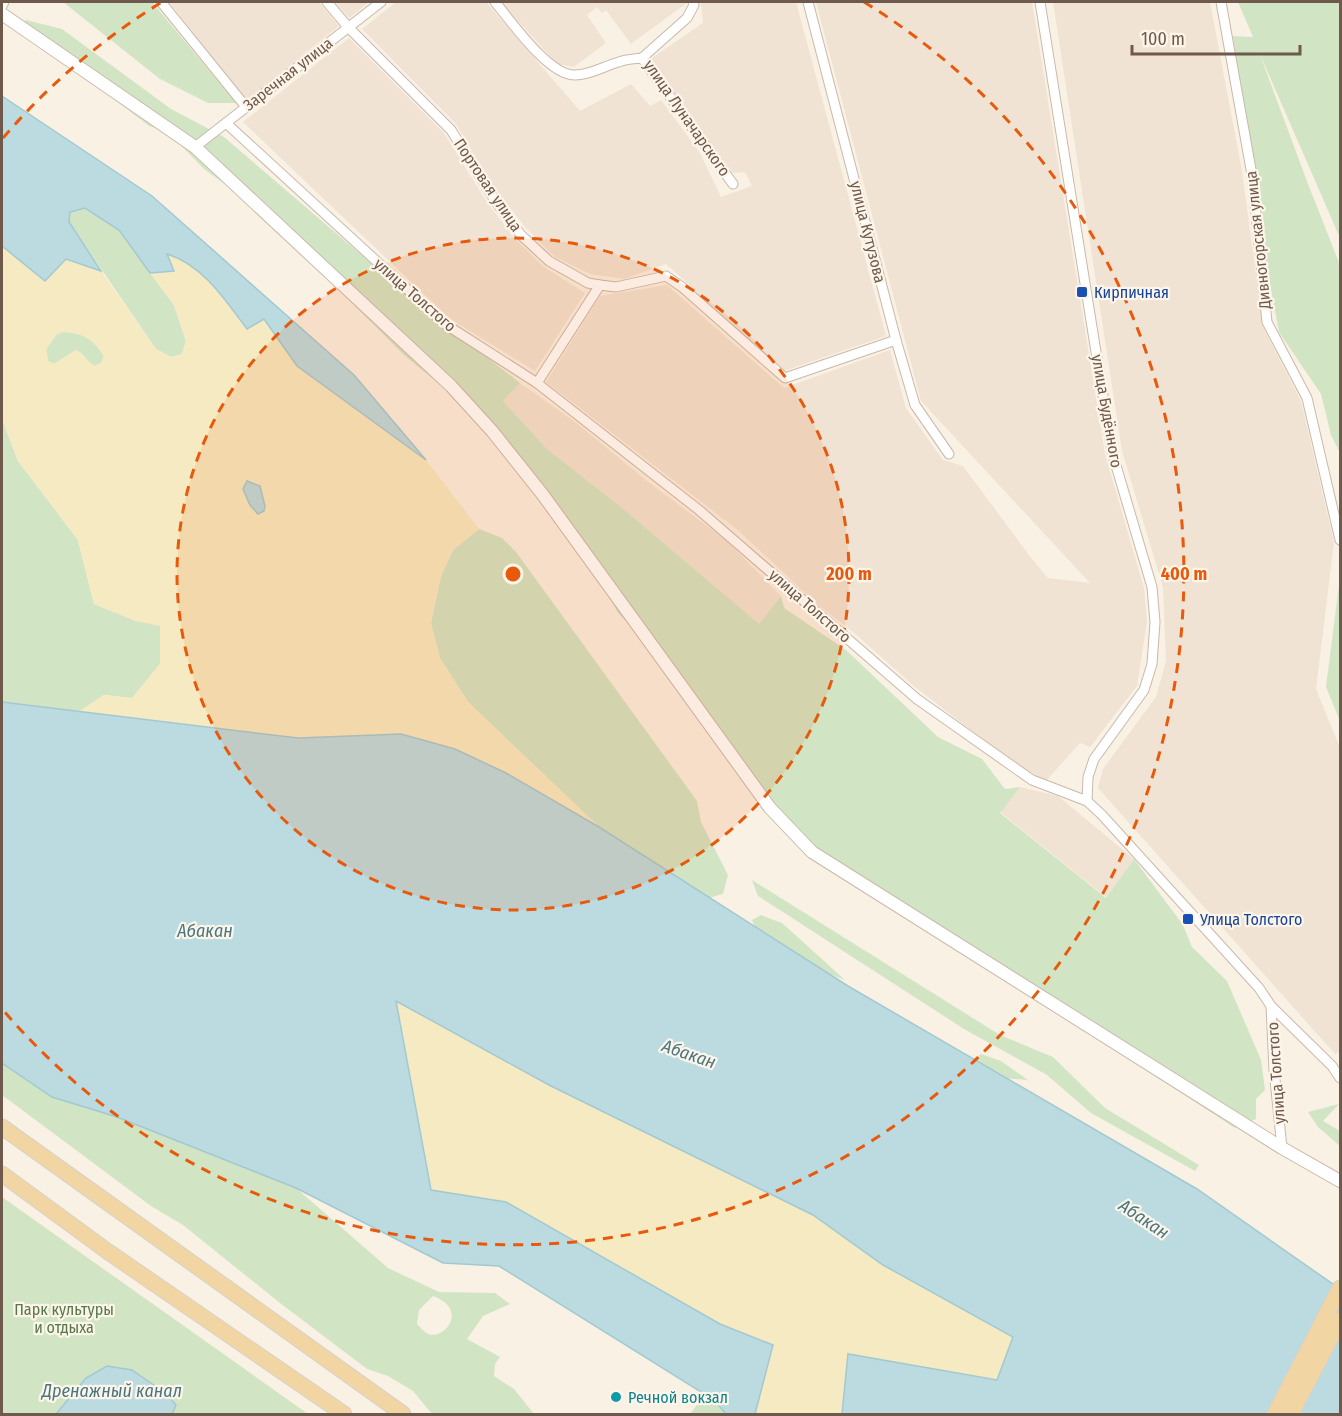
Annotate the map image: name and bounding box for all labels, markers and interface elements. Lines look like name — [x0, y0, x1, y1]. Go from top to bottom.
scale bar — [1132, 18, 1300, 56]
text: 100 m — [1141, 28, 1185, 50]
street label: Заречная улица — [240, 33, 336, 115]
street label: улица Луначарского — [640, 56, 734, 180]
street label: Портовая улица — [450, 135, 526, 235]
street label: Дивногорская улица — [1241, 170, 1275, 311]
street label: улица Кутузова — [846, 179, 890, 285]
street label: улица Толстого — [370, 254, 460, 336]
place label: Кирпичная — [1094, 283, 1169, 302]
marker: Кирпичная — [1075, 285, 1089, 299]
street label: улица Будённого — [1088, 353, 1126, 469]
text: 200 m — [825, 563, 872, 585]
text: 400 m — [1161, 563, 1207, 585]
centre of rings — [503, 564, 523, 584]
street label: улица Толстого — [765, 565, 855, 647]
place label: Улица Толстого — [1199, 910, 1302, 929]
marker: Улица Толстого — [1181, 912, 1195, 926]
water label: Абакан — [176, 920, 233, 942]
street label: улица Толстого — [1263, 1021, 1289, 1125]
water label: Абакан — [658, 1034, 719, 1073]
water label: Абакан — [1114, 1194, 1173, 1244]
park label: Парк культуры и отдыха — [14, 1300, 114, 1337]
water label: Дренажный канал — [40, 1380, 182, 1402]
place label: Речной вокзал — [628, 1388, 728, 1407]
marker: Речной вокзал — [609, 1390, 623, 1404]

